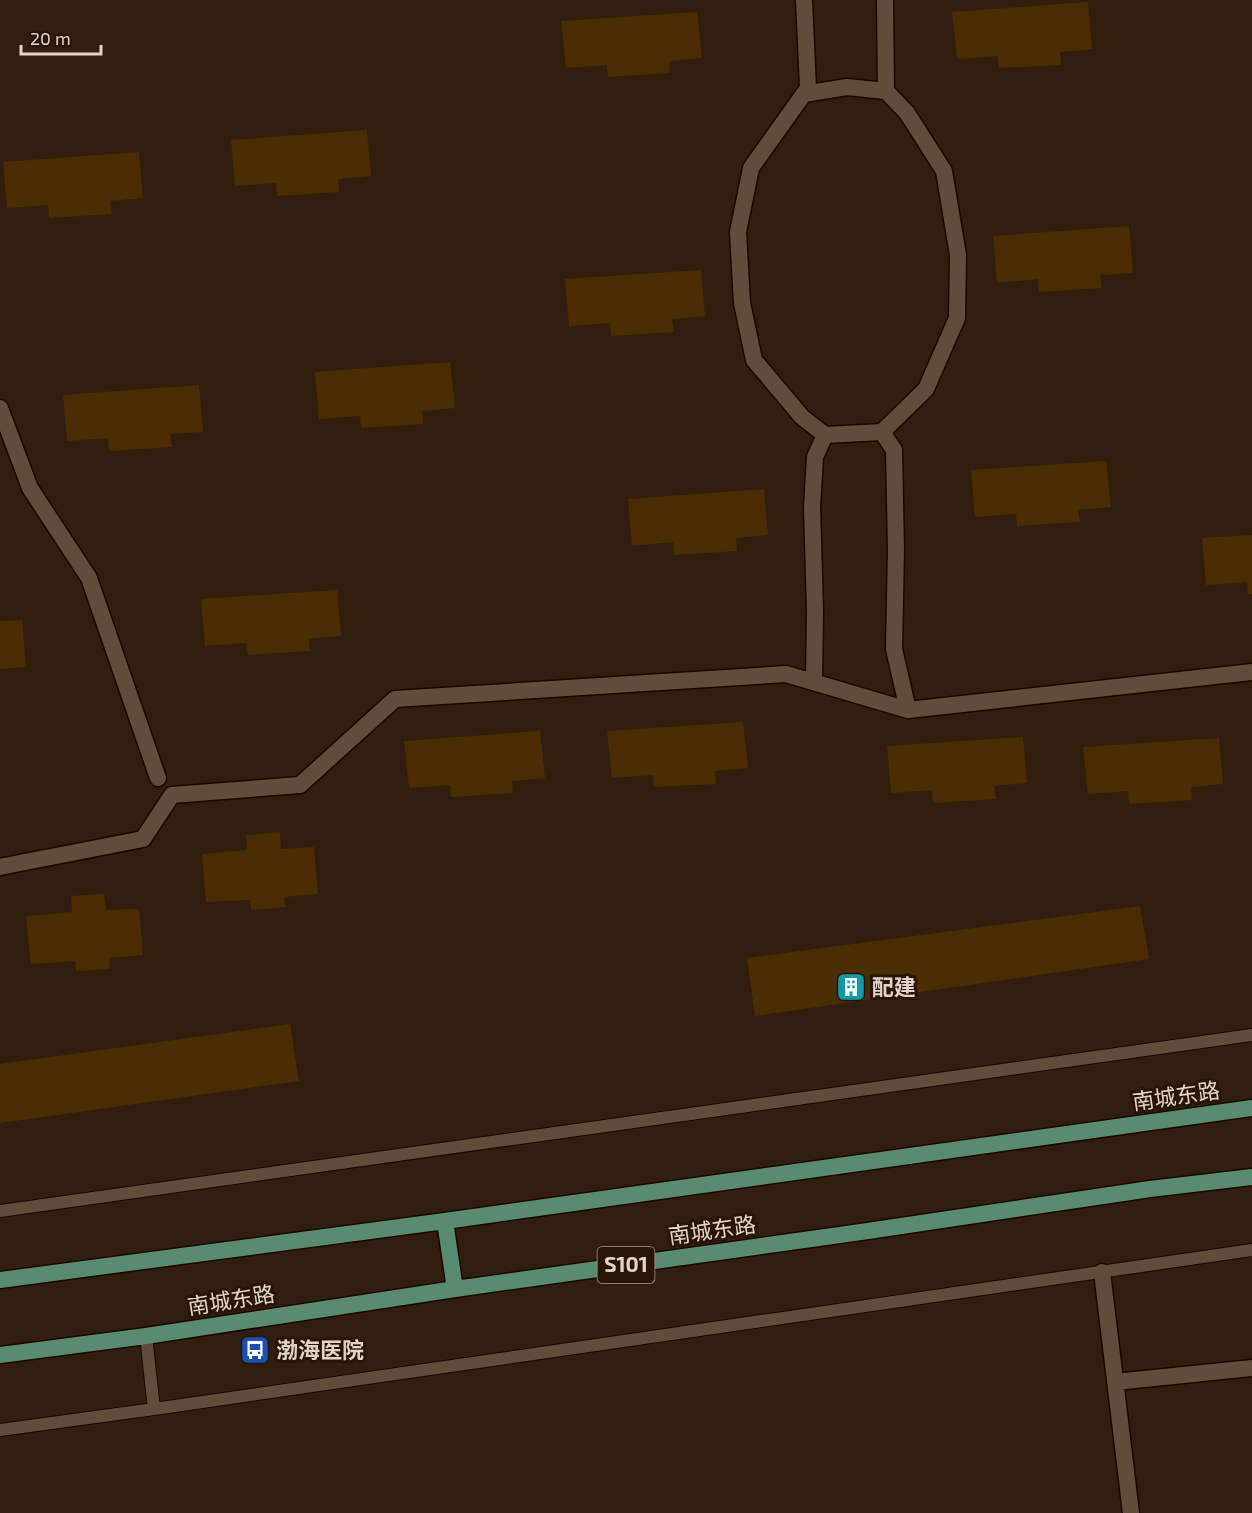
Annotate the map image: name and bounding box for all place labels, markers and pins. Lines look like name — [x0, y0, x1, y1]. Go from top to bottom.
building icon: 配建 — [835, 971, 867, 1003]
place label: 配建 — [872, 973, 916, 999]
bus stop icon: 渤海医院 — [239, 1334, 271, 1366]
place label: 渤海医院 — [276, 1336, 364, 1362]

